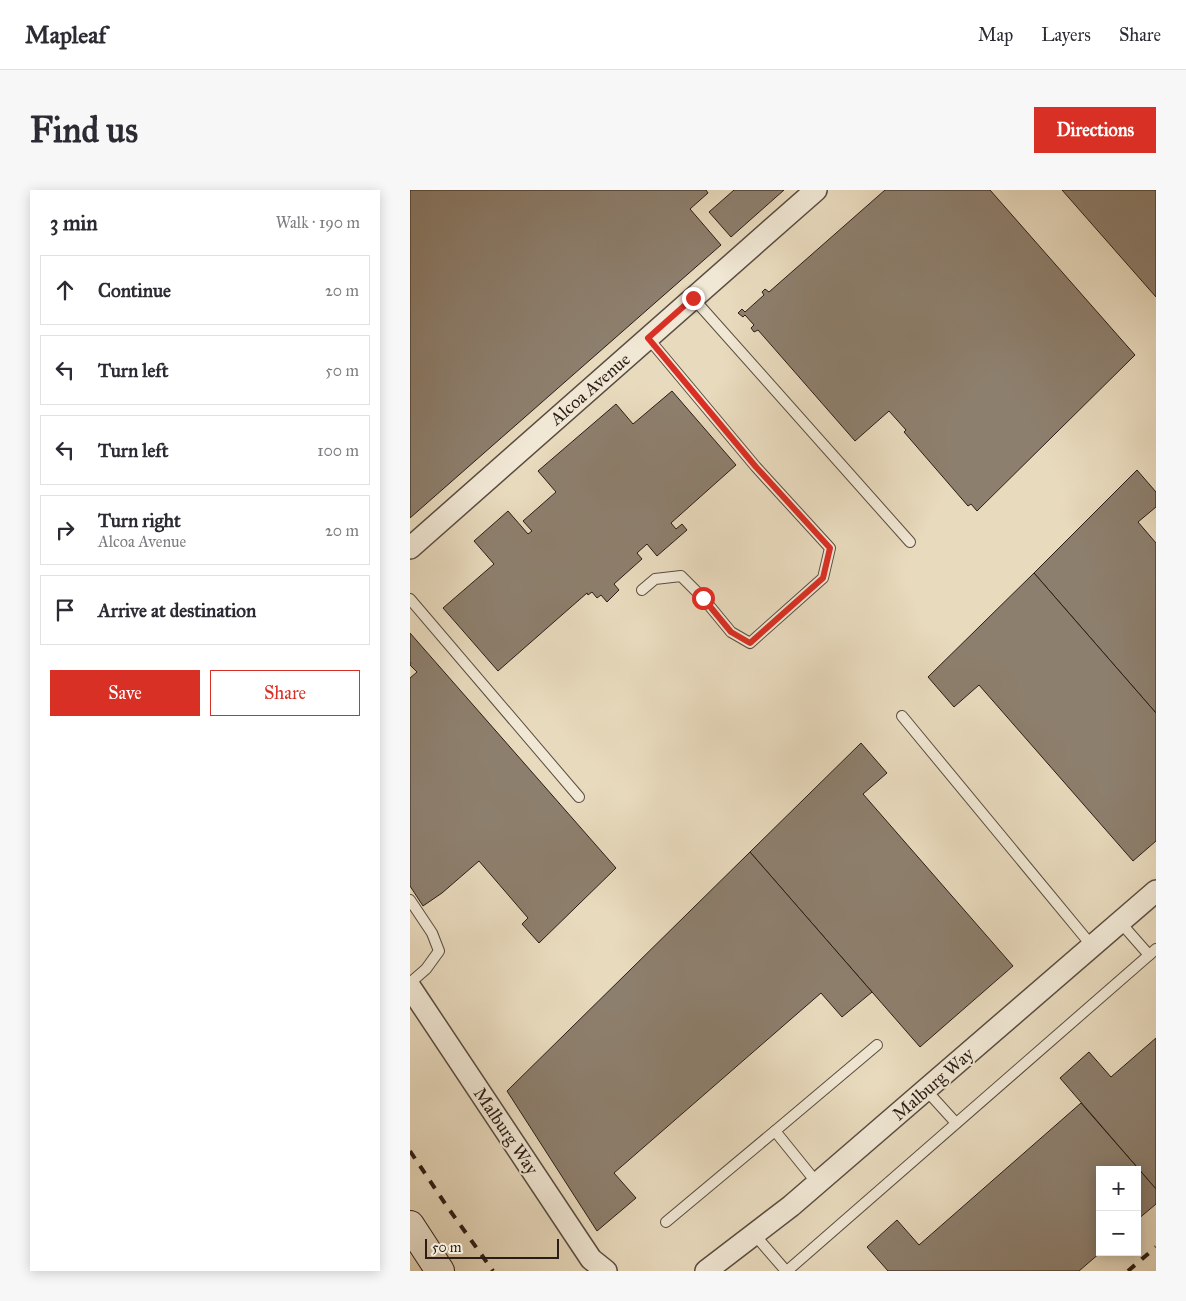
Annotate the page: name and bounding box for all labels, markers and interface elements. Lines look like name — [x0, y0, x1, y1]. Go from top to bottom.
text: Mapleaf — [25, 20, 106, 50]
text: Map — [978, 24, 1013, 46]
text: Layers — [1041, 24, 1091, 46]
text: Share — [1119, 24, 1161, 46]
button: Directions — [1034, 107, 1156, 153]
text: Find us — [30, 109, 138, 152]
text: 3 min — [50, 210, 98, 236]
text: Walk · 190 m — [276, 213, 360, 232]
icon: ahead — [51, 276, 79, 304]
text: Continue — [98, 279, 171, 302]
text: 20 m — [325, 281, 359, 300]
route end — [682, 287, 705, 310]
street label: Alcoa Avenue — [545, 348, 635, 431]
icon: left — [51, 356, 79, 384]
text: Turn left — [98, 359, 168, 382]
text: 50 m — [325, 361, 359, 380]
icon: left — [51, 436, 79, 464]
text: Turn left — [98, 439, 168, 462]
text: 100 m — [317, 441, 359, 460]
text: Turn right — [98, 509, 181, 532]
icon: right — [51, 516, 79, 544]
text: 20 m — [325, 521, 359, 540]
text: Alcoa Avenue — [98, 532, 186, 551]
route start — [692, 587, 715, 610]
icon: arrive — [51, 596, 79, 624]
text: Arrive at destination — [98, 599, 256, 622]
button: Save — [50, 670, 200, 716]
button: Share — [210, 670, 360, 716]
street label: Malburg Way — [888, 1042, 979, 1126]
street label: Malburg Way — [468, 1083, 543, 1180]
map controls — [1096, 1166, 1141, 1256]
button: + — [1096, 1166, 1141, 1211]
button: − — [1096, 1211, 1141, 1256]
scale bar — [425, 1236, 559, 1259]
text: 50 m — [432, 1239, 461, 1256]

